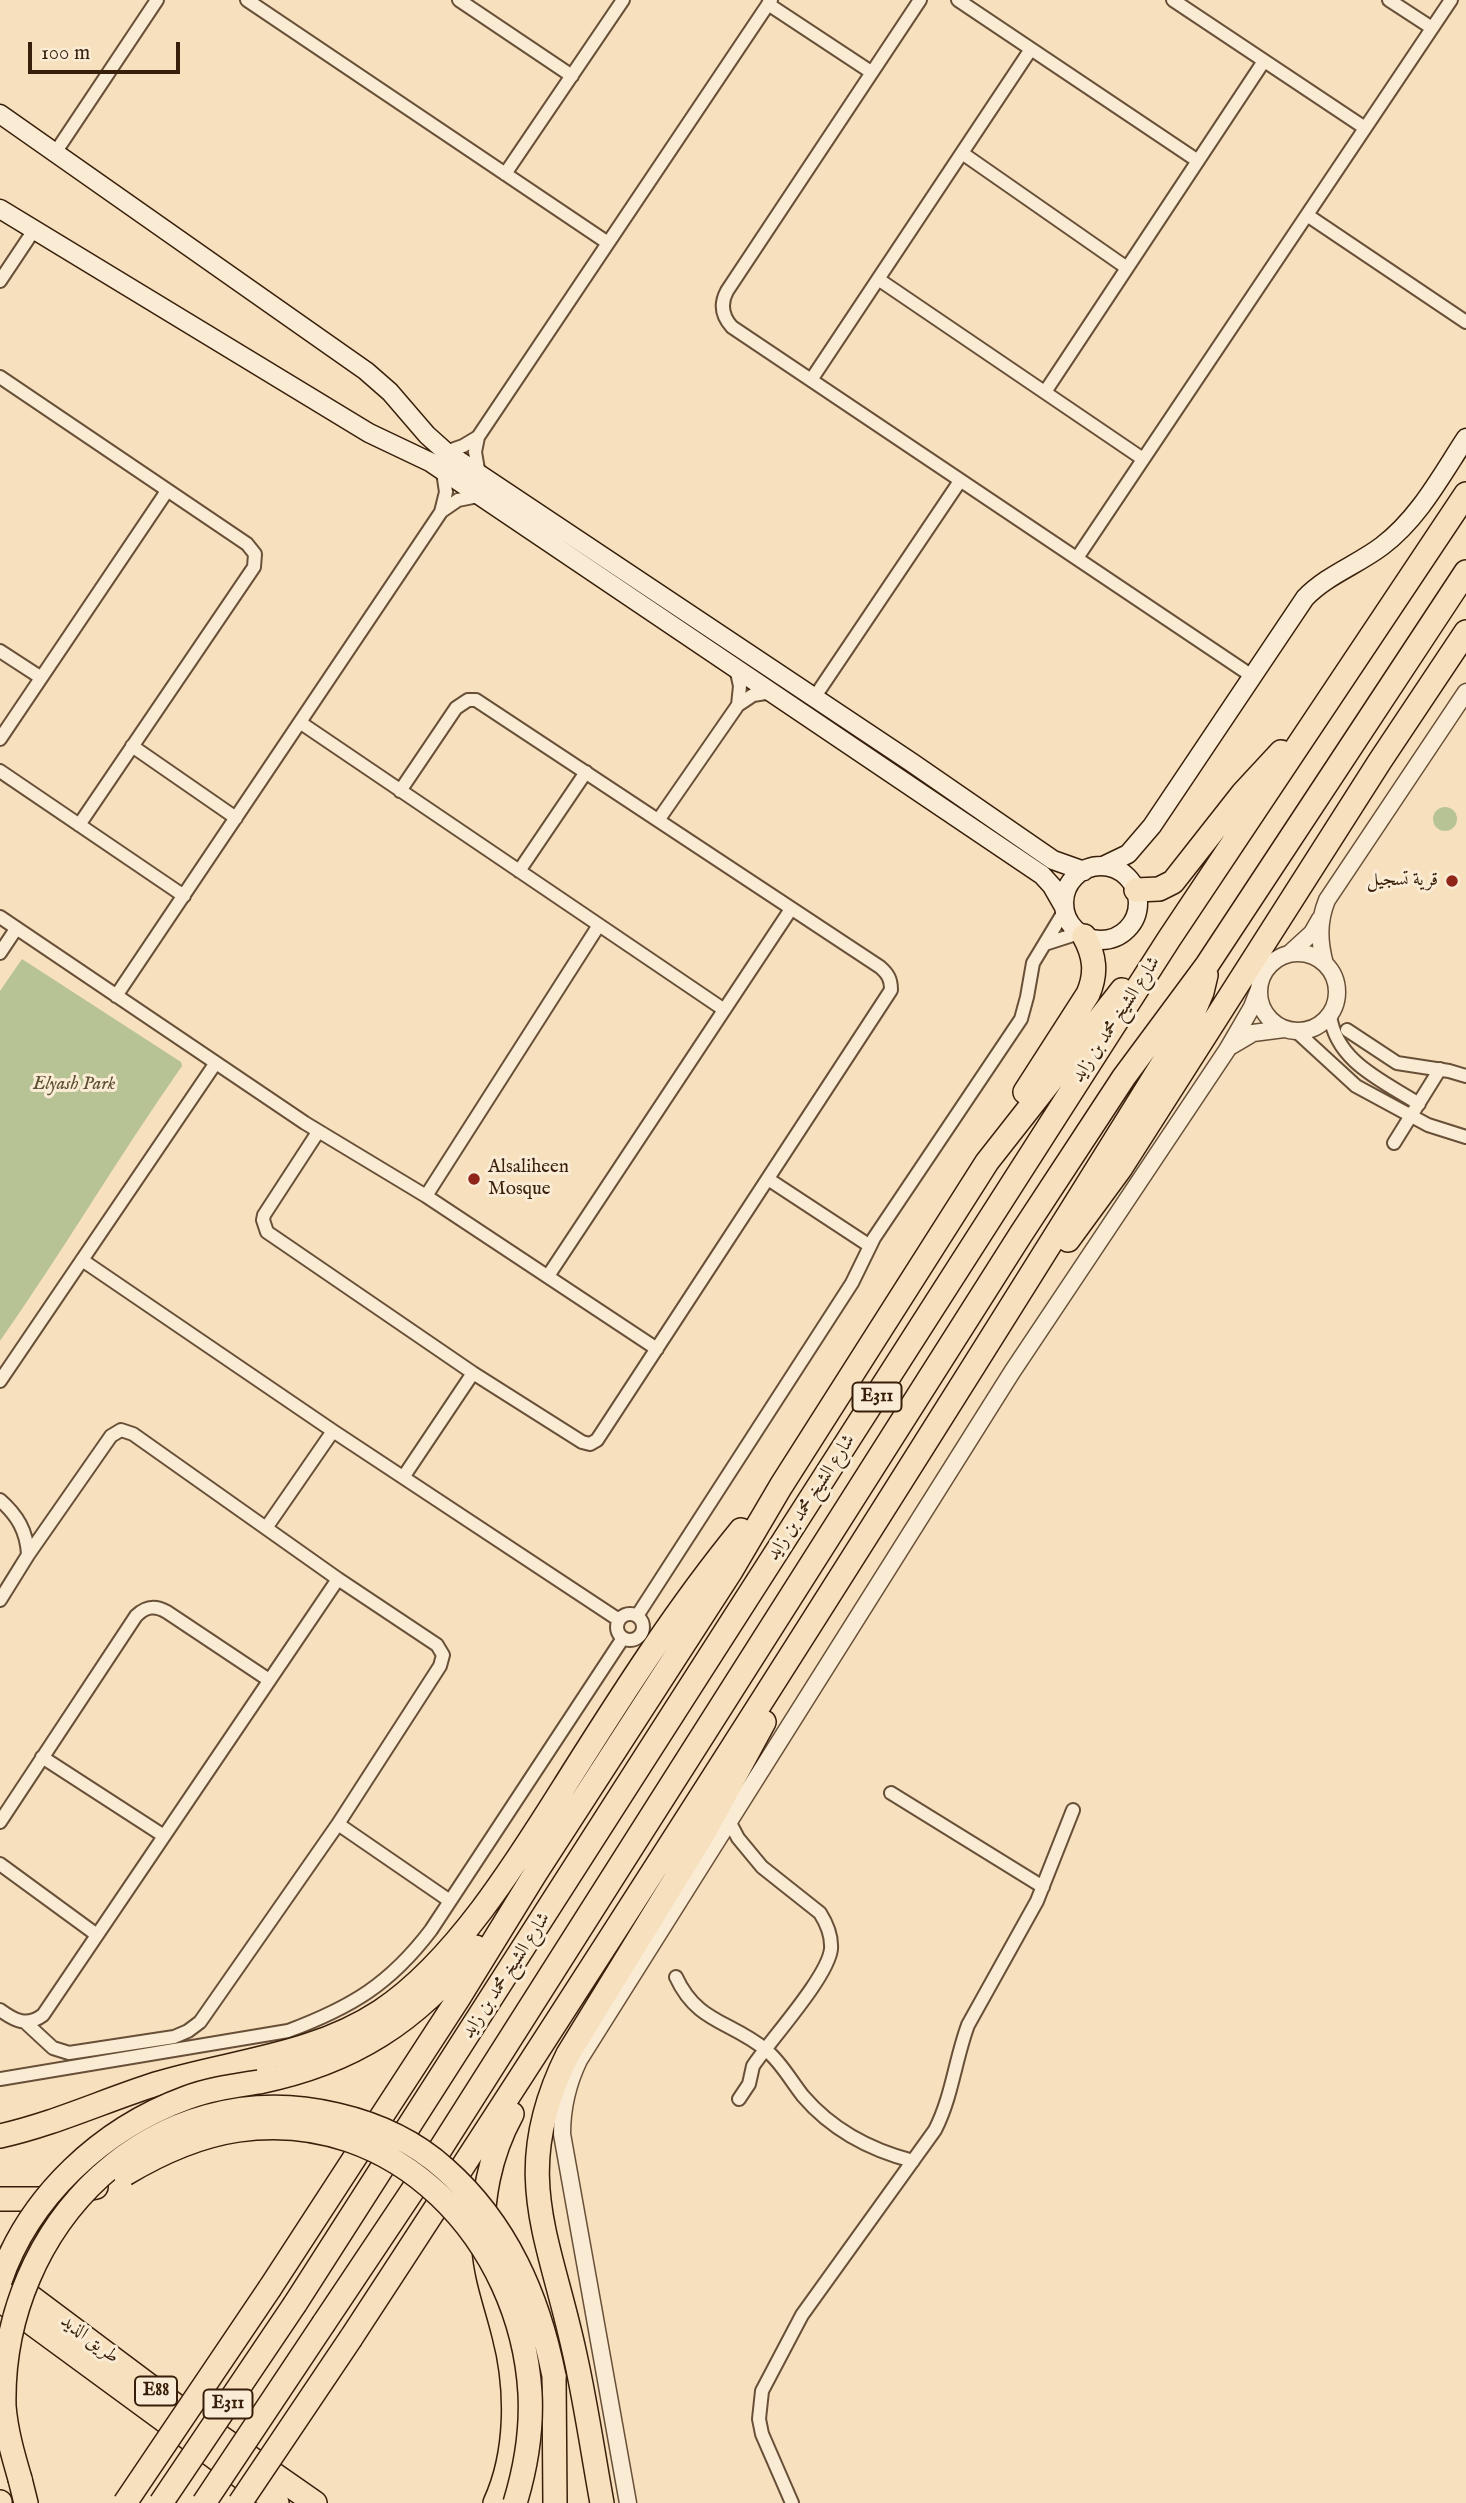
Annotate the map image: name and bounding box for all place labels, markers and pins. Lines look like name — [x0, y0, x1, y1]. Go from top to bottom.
place label: قرية تسجيل — [1367, 870, 1438, 892]
marker: قرية تسجيل — [1444, 873, 1460, 889]
place label: Alsaliheen Mosque — [488, 1157, 569, 1201]
marker: Alsaliheen Mosque — [466, 1171, 482, 1187]

